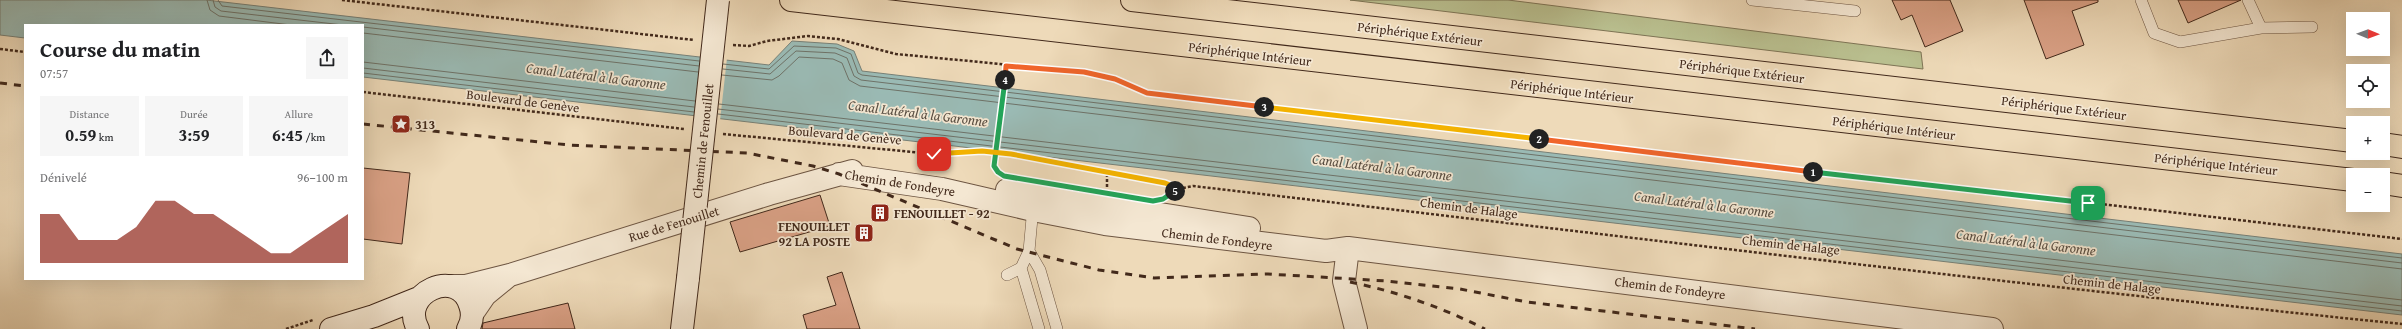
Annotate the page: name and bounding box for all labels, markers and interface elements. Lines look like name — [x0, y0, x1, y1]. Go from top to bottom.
north arrow — [2346, 12, 2390, 56]
map controls — [2346, 12, 2390, 212]
street label: Périphérique Extérieur — [1356, 17, 1484, 51]
text: Course du matin — [40, 33, 200, 65]
button: share — [306, 37, 348, 79]
street label: Périphérique Intérieur — [1187, 37, 1313, 71]
street label: Périphérique Extérieur — [1678, 54, 1806, 88]
water label: Canal Latéral à la Garonne — [525, 58, 667, 95]
text: 07:57 — [40, 64, 68, 83]
button: locate — [2346, 64, 2390, 108]
pin: 4 — [995, 70, 1015, 90]
text: 4 — [1002, 72, 1008, 88]
street label: Périphérique Intérieur — [1509, 74, 1635, 108]
street label: Chemin de Fenouillet — [688, 82, 719, 199]
street label: Boulevard de Genève — [466, 85, 580, 117]
street label: Périphérique Extérieur — [2000, 91, 2128, 125]
water label: Canal Latéral à la Garonne — [847, 95, 989, 132]
pin: 3 — [1254, 97, 1274, 117]
text: 3 — [1261, 99, 1267, 115]
text: Distance — [70, 106, 109, 122]
text: Durée — [180, 106, 208, 122]
text: Allure — [284, 106, 313, 122]
street label: Périphérique Intérieur — [1831, 111, 1957, 145]
place icon: 313 — [390, 113, 412, 135]
place label: 313 — [415, 115, 435, 134]
button: + — [2346, 116, 2390, 160]
street label: Boulevard de Genève — [788, 121, 902, 149]
text: 0.59 — [65, 122, 96, 147]
text: 3:59 — [178, 122, 210, 147]
text: 6:45 — [272, 122, 303, 147]
text: km — [96, 129, 113, 145]
text: /km — [303, 129, 325, 145]
pin: 2 — [1529, 129, 1549, 149]
text: 2 — [1536, 131, 1542, 147]
pin — [917, 137, 951, 171]
icon: check — [923, 143, 945, 165]
street label: Périphérique Intérieur — [2153, 148, 2279, 180]
water label: Canal Latéral à la Garonne — [1311, 149, 1453, 186]
pin: 1 — [1803, 162, 1823, 182]
text: 1 — [1810, 164, 1816, 180]
street label: Chemin de Fondeyre — [844, 165, 956, 201]
text: Dénivelé — [40, 168, 87, 187]
text: 96–100 m — [297, 168, 348, 187]
button: − — [2346, 168, 2390, 212]
pin: 5 — [1165, 181, 1185, 201]
text: 5 — [1172, 183, 1178, 199]
water label: Canal Latéral à la Garonne — [1633, 186, 1775, 223]
pin — [2071, 186, 2105, 220]
icon: arrive — [2077, 192, 2099, 214]
street label: Chemin de Halage — [1419, 193, 1519, 223]
street label: Rue de Fenouillet — [626, 201, 722, 247]
building icon: FENOUILLET - 92 — [869, 202, 891, 224]
place label: FENOUILLET - 92 — [894, 204, 990, 223]
place label: FENOUILLET 92 LA POSTE — [778, 217, 850, 251]
building icon: FENOUILLET 92 LA POSTE — [853, 222, 875, 244]
street label: Chemin de Fondeyre — [1161, 223, 1273, 255]
water label: Canal Latéral à la Garonne — [1955, 224, 2097, 261]
street label: Chemin de Halage — [1741, 230, 1841, 260]
street label: Chemin de Halage — [2062, 269, 2162, 299]
street label: Chemin de Fondeyre — [1614, 272, 1726, 304]

